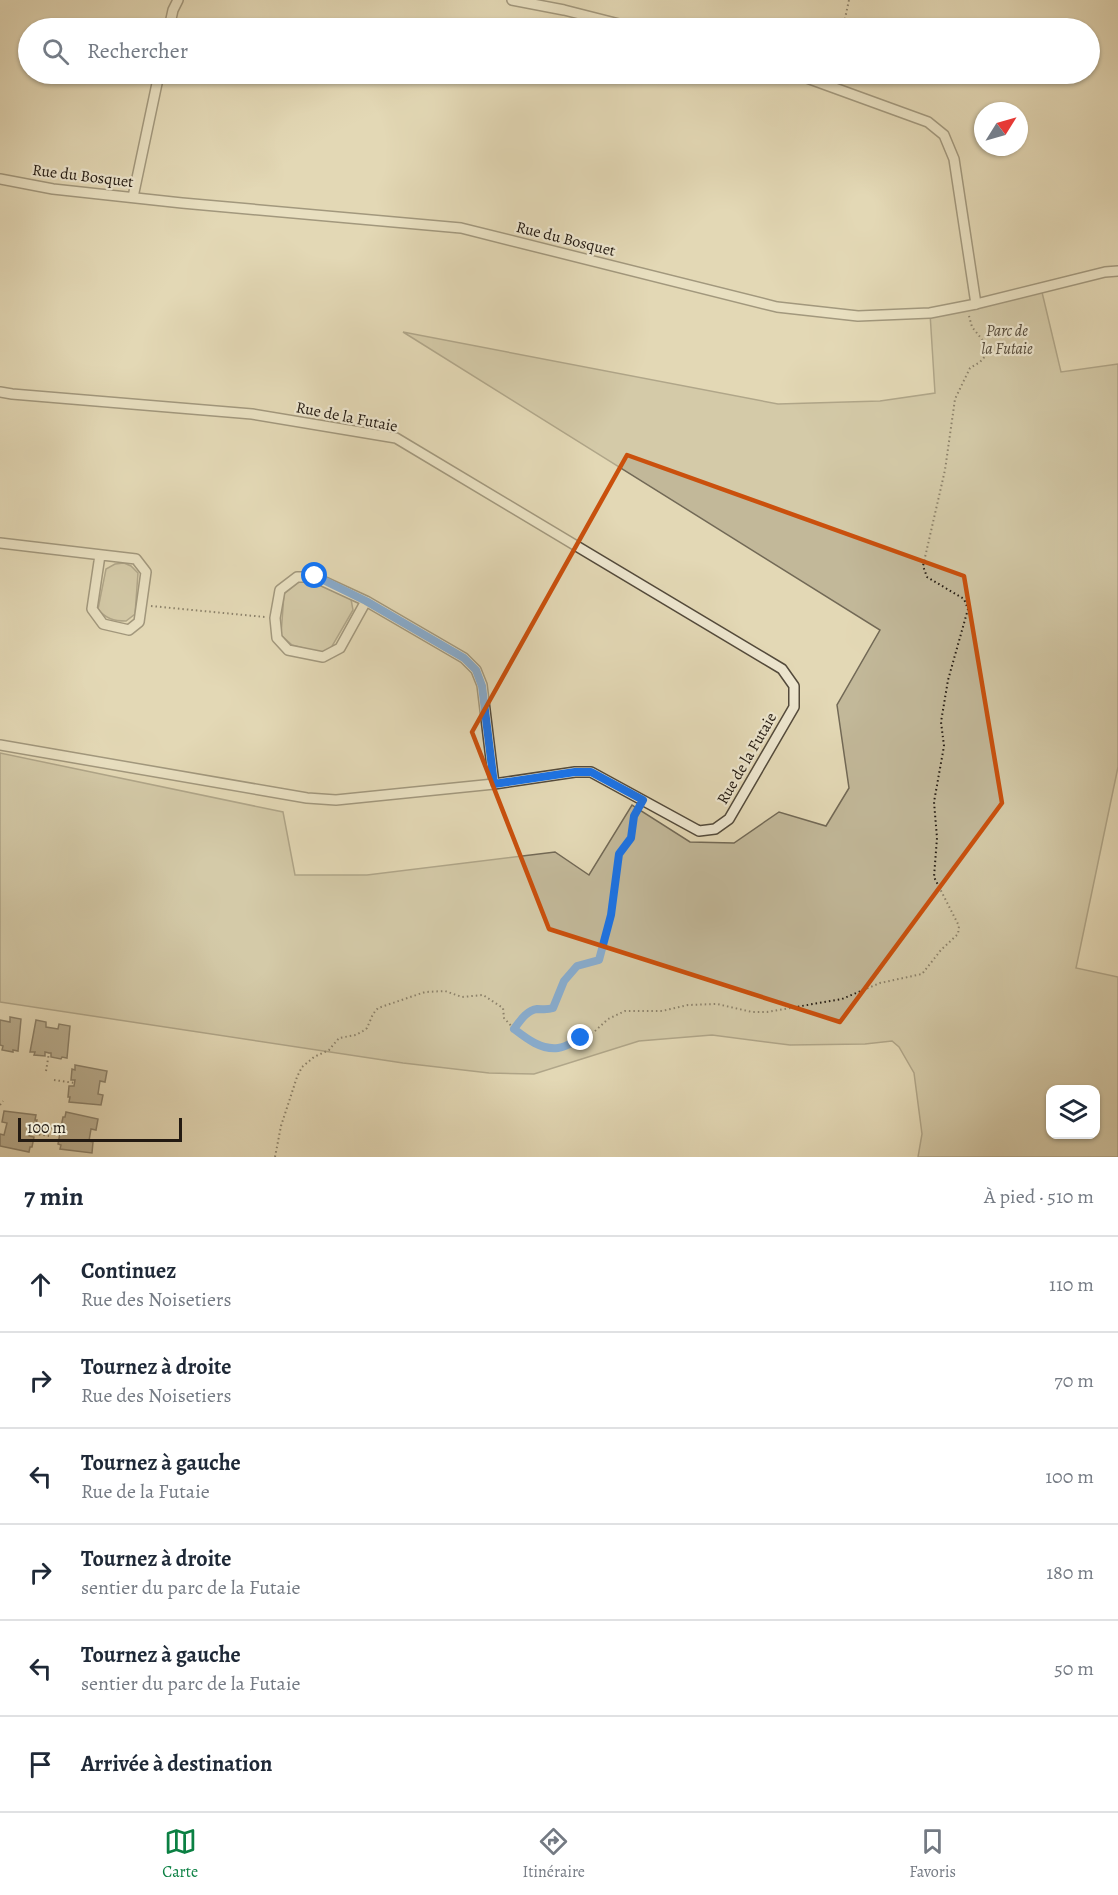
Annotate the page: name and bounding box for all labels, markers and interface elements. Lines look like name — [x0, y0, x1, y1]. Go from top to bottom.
search box — [18, 18, 1100, 84]
icon: search — [39, 35, 72, 68]
text: Rechercher — [87, 36, 188, 66]
north arrow — [974, 102, 1028, 156]
street label: Rue du Bosquet — [31, 159, 135, 193]
street label: Rue du Bosquet — [514, 216, 618, 262]
park label: Parc de la Futaie — [981, 320, 1033, 360]
street label: Rue de la Futaie — [294, 396, 399, 438]
route start — [301, 562, 327, 588]
street label: Rue de la Futaie — [712, 708, 782, 809]
route end — [567, 1024, 593, 1050]
map controls — [1046, 1085, 1100, 1139]
button: layers — [1046, 1085, 1100, 1139]
scale bar — [18, 1115, 182, 1142]
text: 100 m — [27, 1117, 66, 1139]
text: 7 min — [24, 1179, 84, 1214]
text: À pied · 510 m — [984, 1183, 1094, 1210]
text: Continuez — [81, 1256, 176, 1286]
icon: ahead — [24, 1268, 57, 1301]
text: 110 m — [1049, 1271, 1094, 1298]
text: Rue des Noisetiers — [81, 1286, 232, 1313]
text: Tournez à droite — [81, 1352, 232, 1382]
icon: right — [24, 1364, 57, 1397]
text: 70 m — [1054, 1367, 1094, 1394]
text: Rue des Noisetiers — [81, 1382, 232, 1409]
text: Tournez à gauche — [81, 1448, 241, 1478]
icon: left — [24, 1460, 57, 1493]
text: 100 m — [1045, 1463, 1094, 1490]
text: Rue de la Futaie — [81, 1478, 210, 1505]
text: Tournez à droite — [81, 1544, 232, 1574]
icon: right — [24, 1556, 57, 1589]
text: 180 m — [1046, 1559, 1094, 1586]
text: sentier du parc de la Futaie — [81, 1574, 300, 1601]
text: Tournez à gauche — [81, 1640, 241, 1670]
icon: left — [24, 1652, 57, 1685]
text: 50 m — [1054, 1655, 1094, 1682]
text: sentier du parc de la Futaie — [81, 1670, 300, 1697]
icon: arrive — [24, 1748, 57, 1781]
text: Arrivée à destination — [81, 1749, 272, 1779]
tab: Carte — [162, 1825, 198, 1883]
tab: Itinéraire — [522, 1825, 585, 1883]
tab: Favoris — [909, 1825, 956, 1883]

